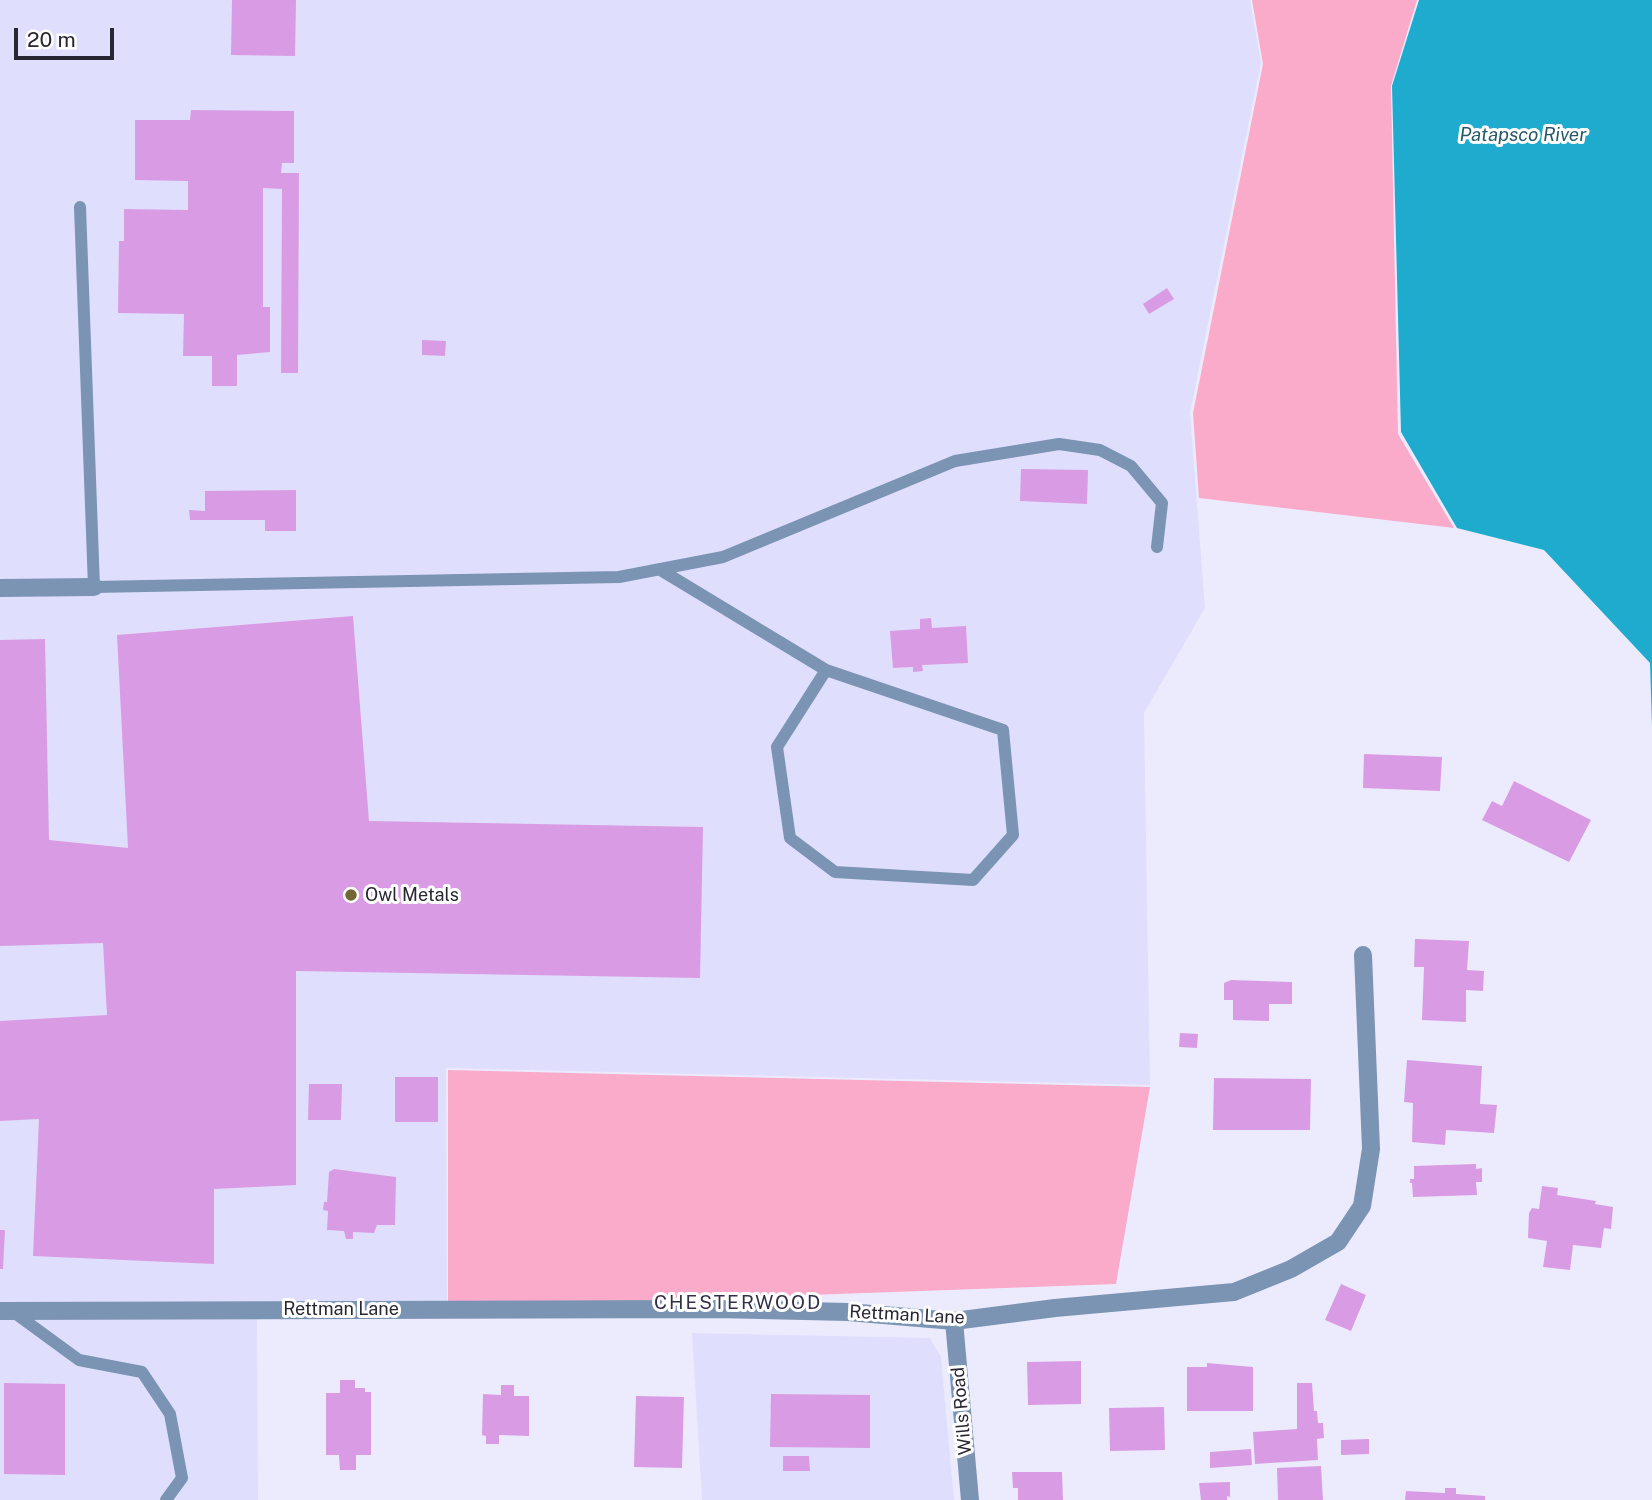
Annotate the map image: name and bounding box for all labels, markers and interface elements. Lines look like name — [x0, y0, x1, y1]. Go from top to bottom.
scale bar — [18, 14, 117, 58]
text: 20 m — [27, 27, 76, 52]
water label: Patapsco River — [1460, 124, 1586, 146]
place label: Owl Metals — [365, 884, 459, 906]
marker: Owl Metals — [343, 887, 359, 903]
district label: CHESTERWOOD — [655, 1292, 821, 1314]
street label: Rettman Lane — [283, 1298, 399, 1320]
street label: Rettman Lane — [849, 1301, 965, 1329]
street label: Wills Road — [947, 1366, 977, 1456]

